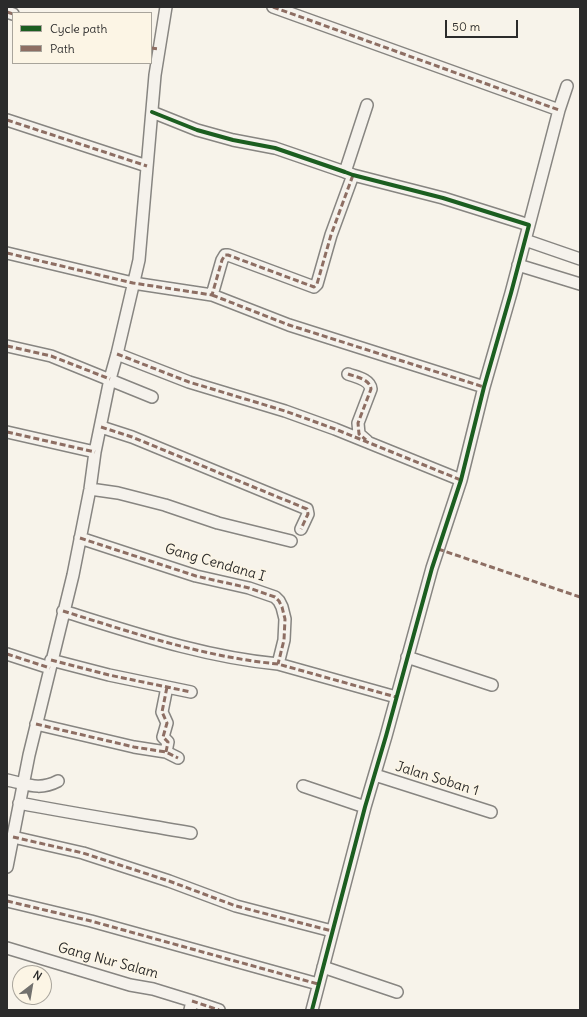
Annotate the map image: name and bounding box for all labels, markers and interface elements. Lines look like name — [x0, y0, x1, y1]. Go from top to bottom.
legend — [12, 12, 152, 64]
scale bar — [447, 12, 520, 38]
text: 50 m — [452, 19, 480, 34]
text: Cycle path — [50, 21, 107, 36]
text: Path — [50, 41, 75, 56]
street label: Gang Cendana I — [163, 541, 267, 585]
street label: Jalan Soban 1 — [393, 758, 481, 800]
street label: Gang Nur Salam — [56, 940, 160, 982]
north arrow — [12, 965, 52, 1005]
text: N — [31, 968, 45, 984]

